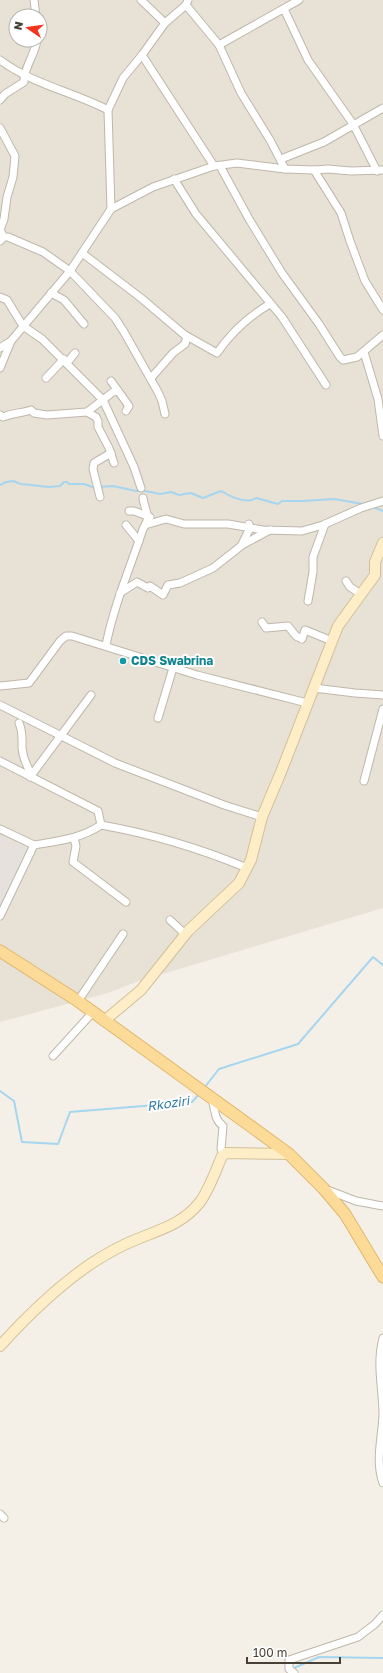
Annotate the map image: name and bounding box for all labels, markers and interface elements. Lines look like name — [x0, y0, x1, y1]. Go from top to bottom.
north arrow — [8, 8, 48, 48]
text: N — [10, 20, 25, 31]
place label: CDS Swabrina — [131, 653, 213, 668]
marker: CDS Swabrina — [118, 656, 128, 666]
water label: Rkoziri — [146, 1092, 192, 1114]
scale bar — [247, 1639, 340, 1665]
text: 100 m — [253, 1645, 287, 1660]

